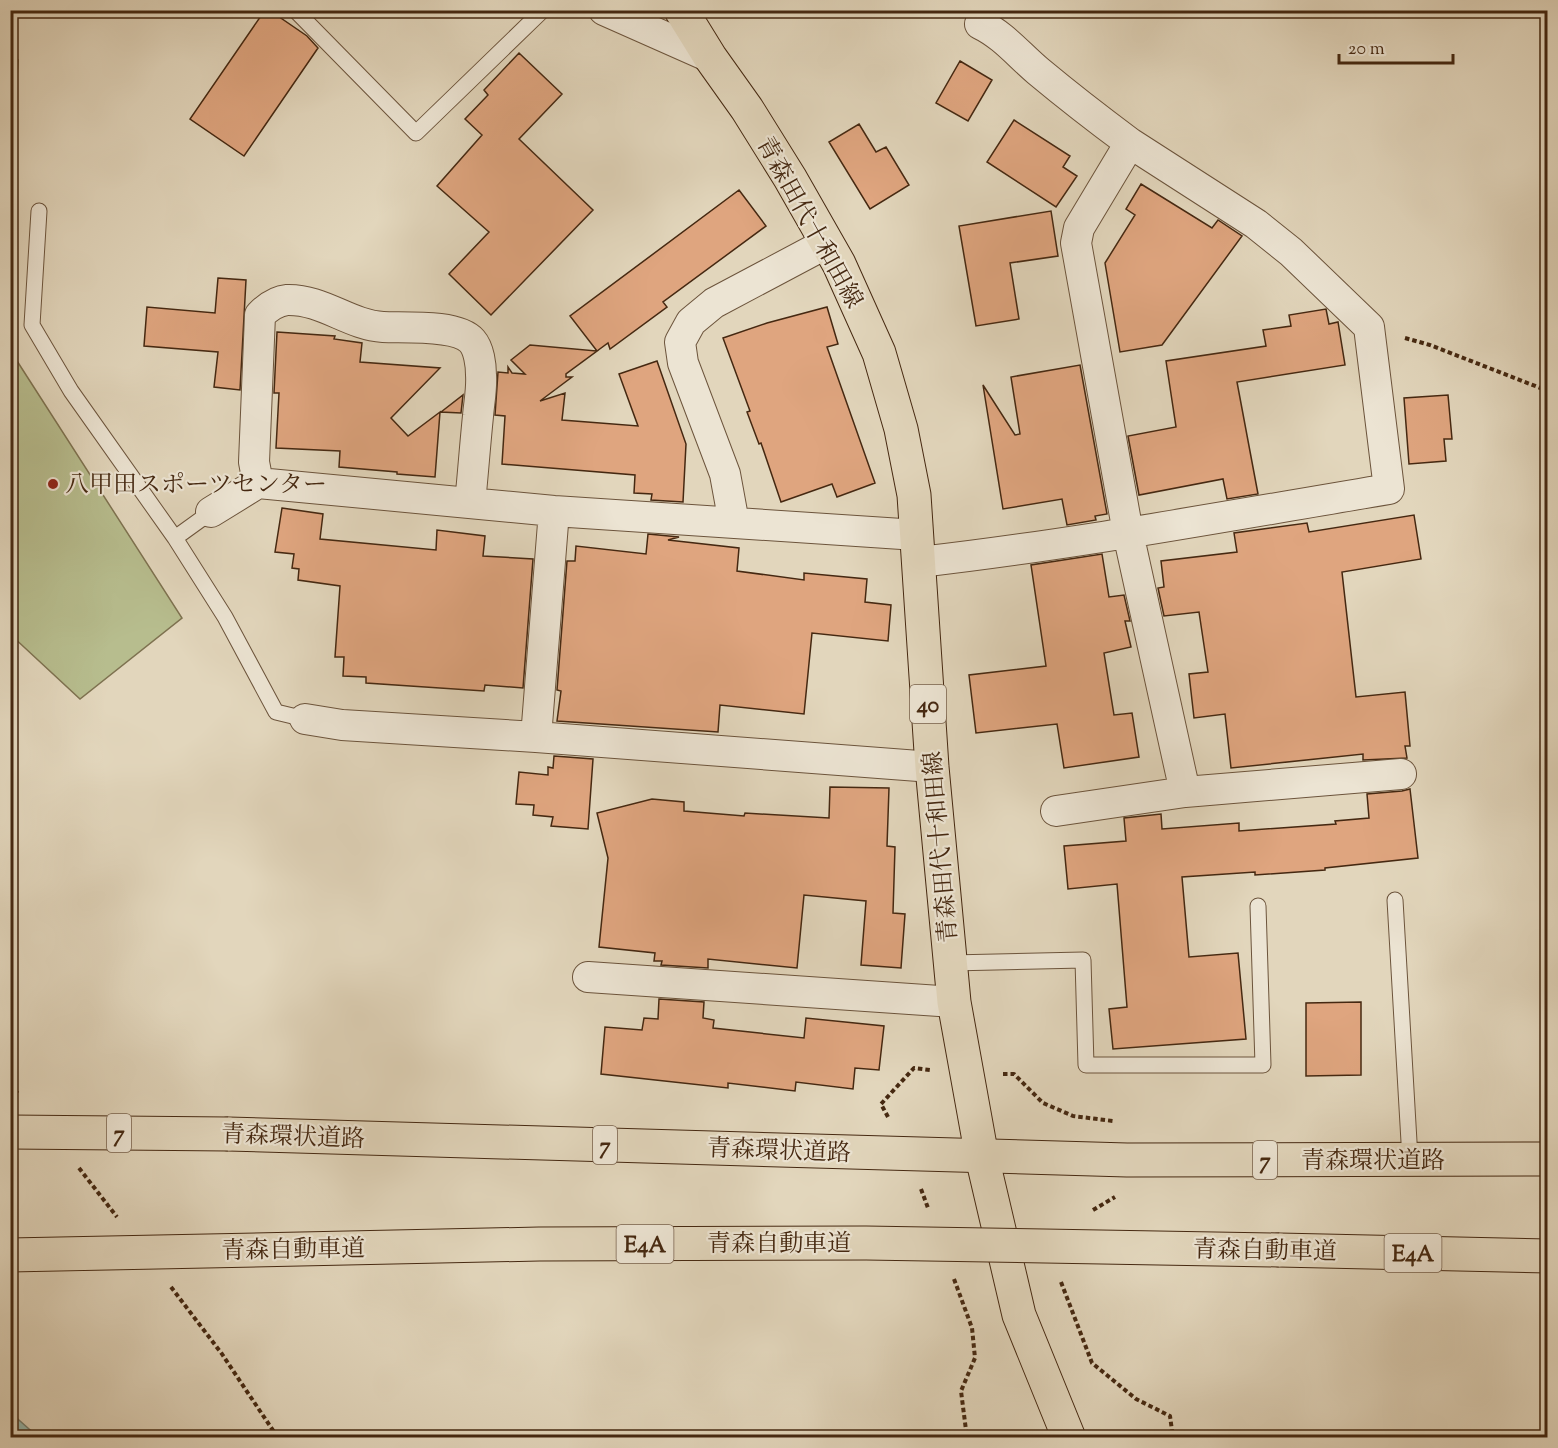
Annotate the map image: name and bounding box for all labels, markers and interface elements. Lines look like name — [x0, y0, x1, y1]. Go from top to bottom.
scale bar — [1339, 27, 1453, 65]
text: 20 m — [1348, 37, 1385, 63]
street label: 青森田代十和田線 — [747, 131, 870, 315]
place label: 八甲田スポーツセンター — [65, 469, 327, 503]
marker: 八甲田スポーツセンター — [46, 477, 60, 491]
road number: 40 — [910, 685, 946, 723]
street label: 青森田代十和田線 — [917, 750, 967, 944]
road number: 7 — [107, 1114, 131, 1152]
street label: 青森環状道路 — [220, 1118, 365, 1158]
road number: 7 — [593, 1126, 617, 1164]
street label: 青森環状道路 — [706, 1132, 851, 1172]
road number: 7 — [1253, 1141, 1277, 1179]
street label: 青森環状道路 — [1301, 1145, 1445, 1179]
road number: E4A — [616, 1225, 674, 1263]
street label: 青森自動車道 — [707, 1228, 851, 1262]
street label: 青森自動車道 — [221, 1233, 365, 1269]
street label: 青森自動車道 — [1193, 1234, 1337, 1270]
road number: E4A — [1384, 1234, 1442, 1272]

